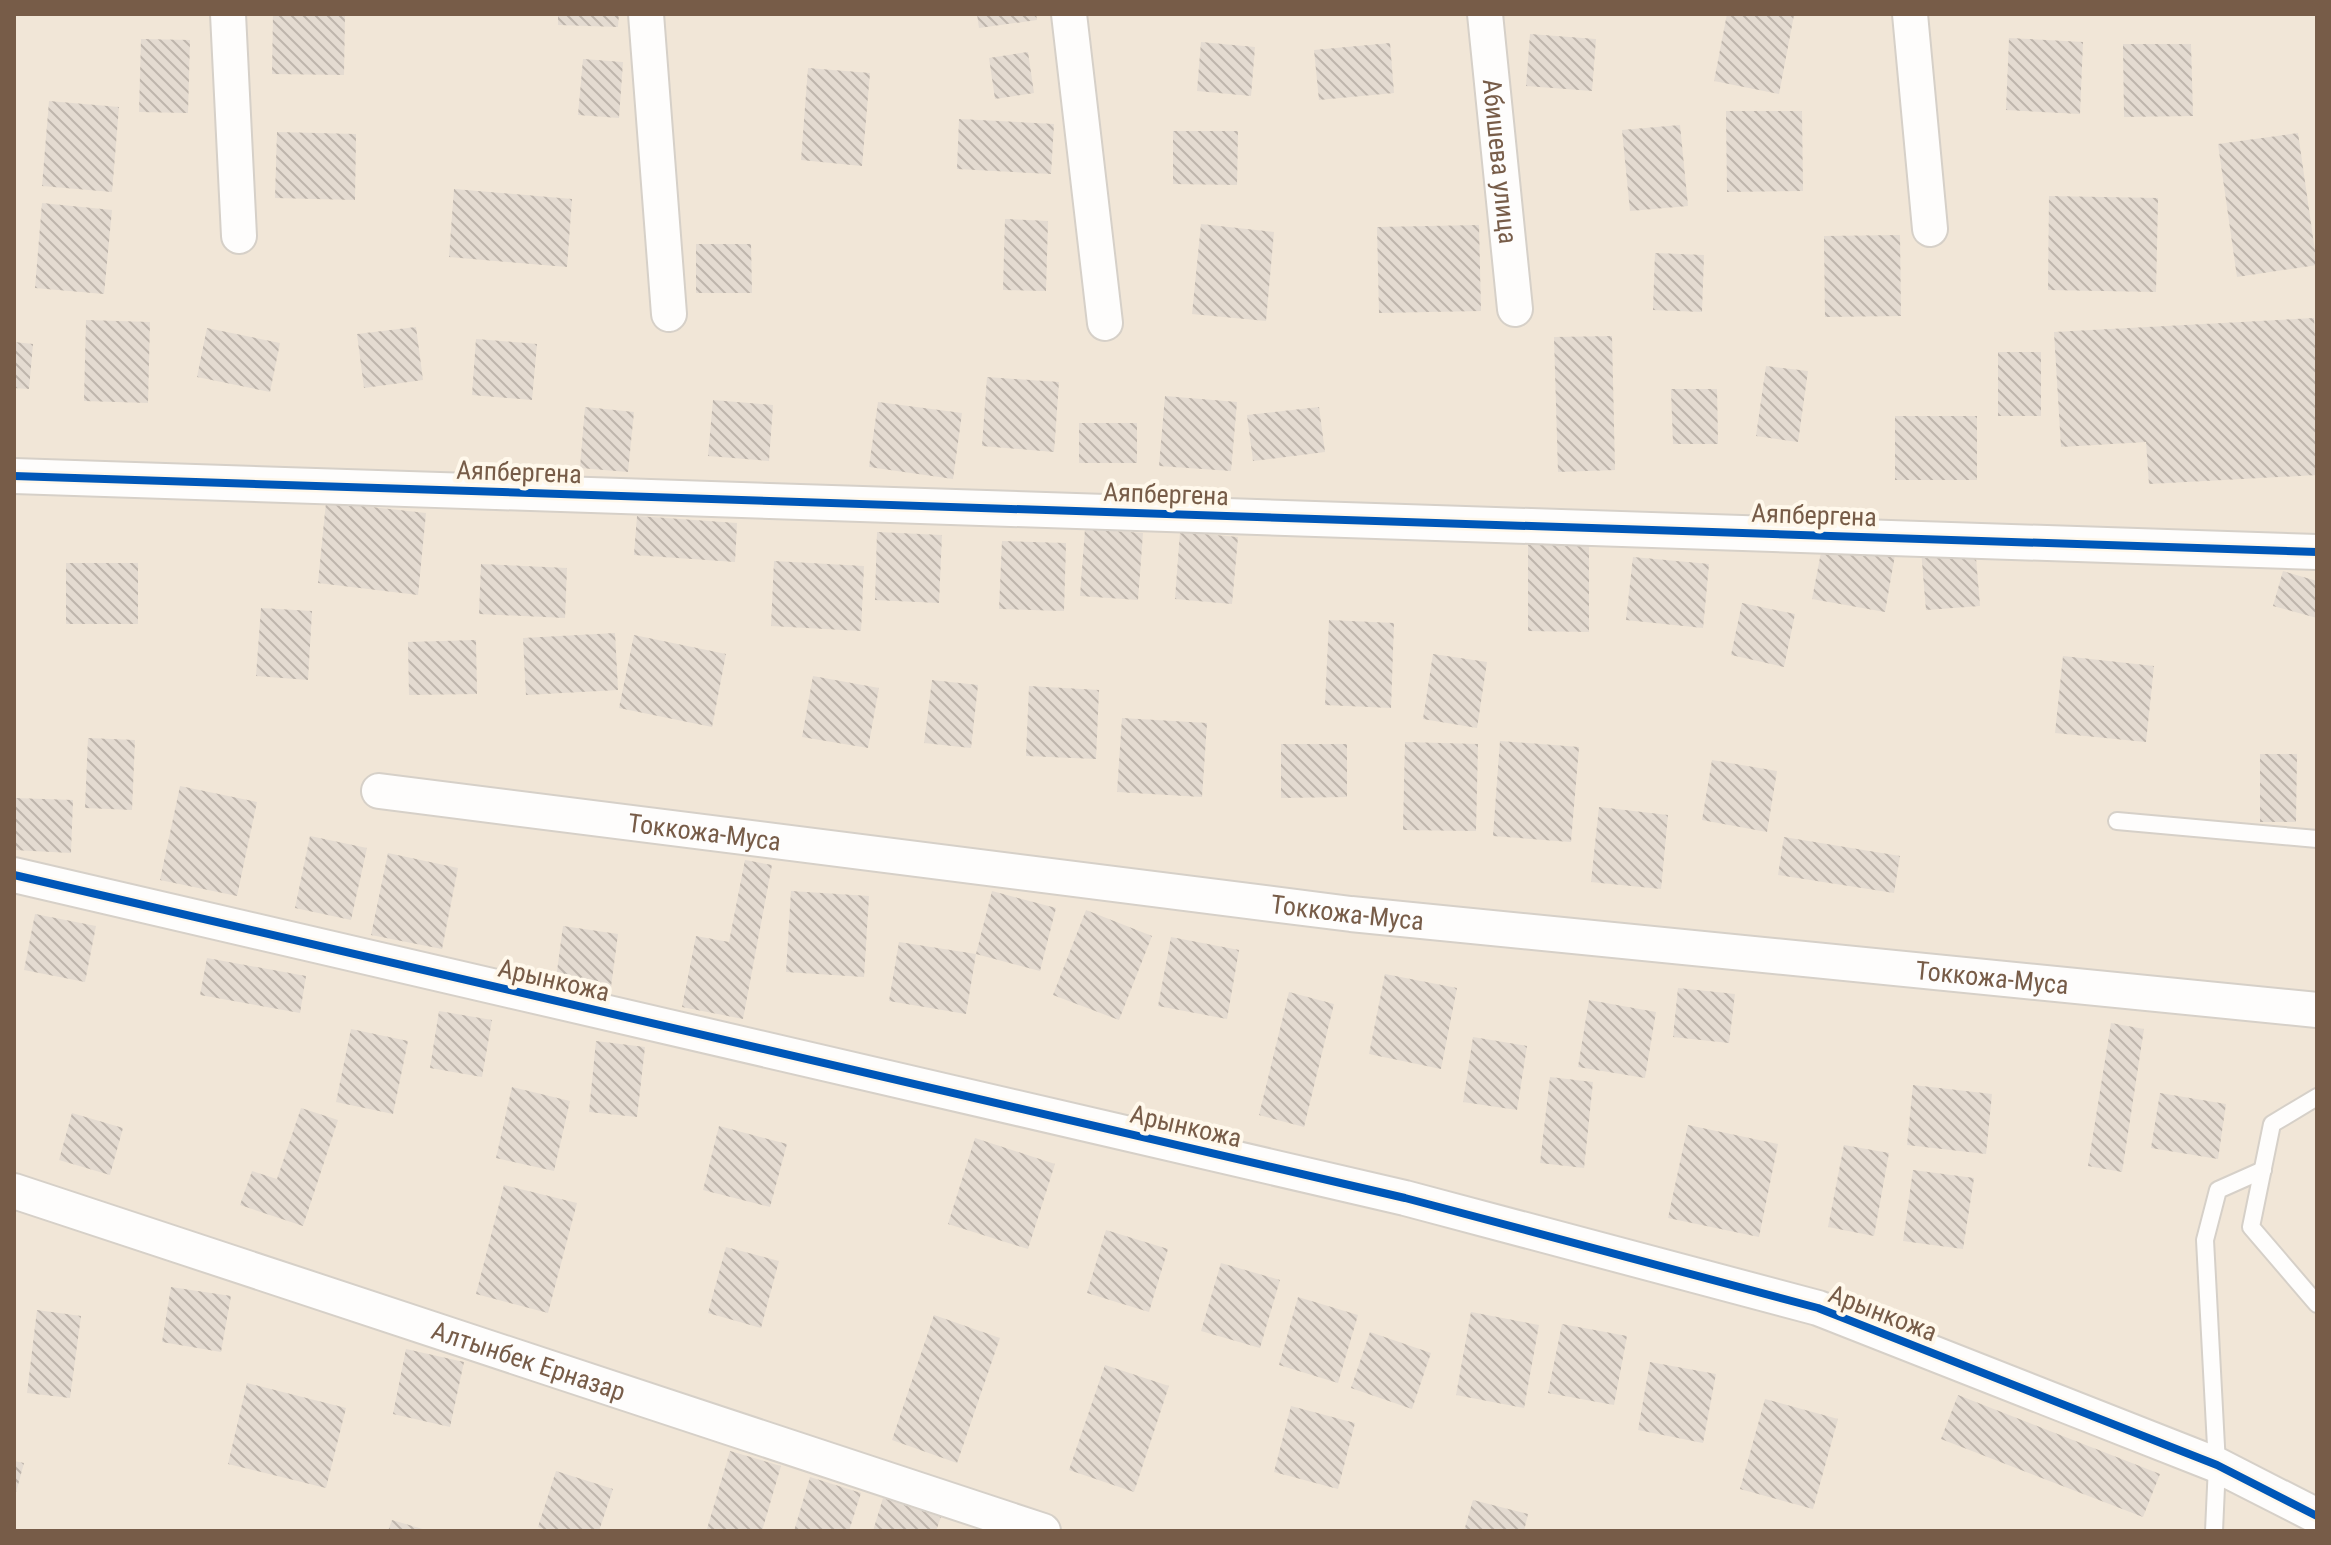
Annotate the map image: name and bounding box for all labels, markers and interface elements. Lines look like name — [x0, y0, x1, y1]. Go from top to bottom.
street label: Абишева улица — [1477, 77, 1523, 245]
street label: Аяпбергена — [456, 455, 582, 489]
street label: Аяпбергена — [1103, 477, 1229, 511]
street label: Аяпбергена — [1751, 498, 1877, 532]
street label: Токкожа-Муса — [626, 808, 783, 857]
street label: Токкожа-Муса — [1269, 889, 1425, 936]
street label: Арынкожа — [495, 953, 613, 1007]
street label: Токкожа-Муса — [1914, 955, 2070, 1000]
street label: Арынкожа — [1127, 1099, 1245, 1153]
street label: Арынкожа — [1825, 1279, 1941, 1347]
street label: Алтынбек Ерназар — [428, 1315, 629, 1407]

